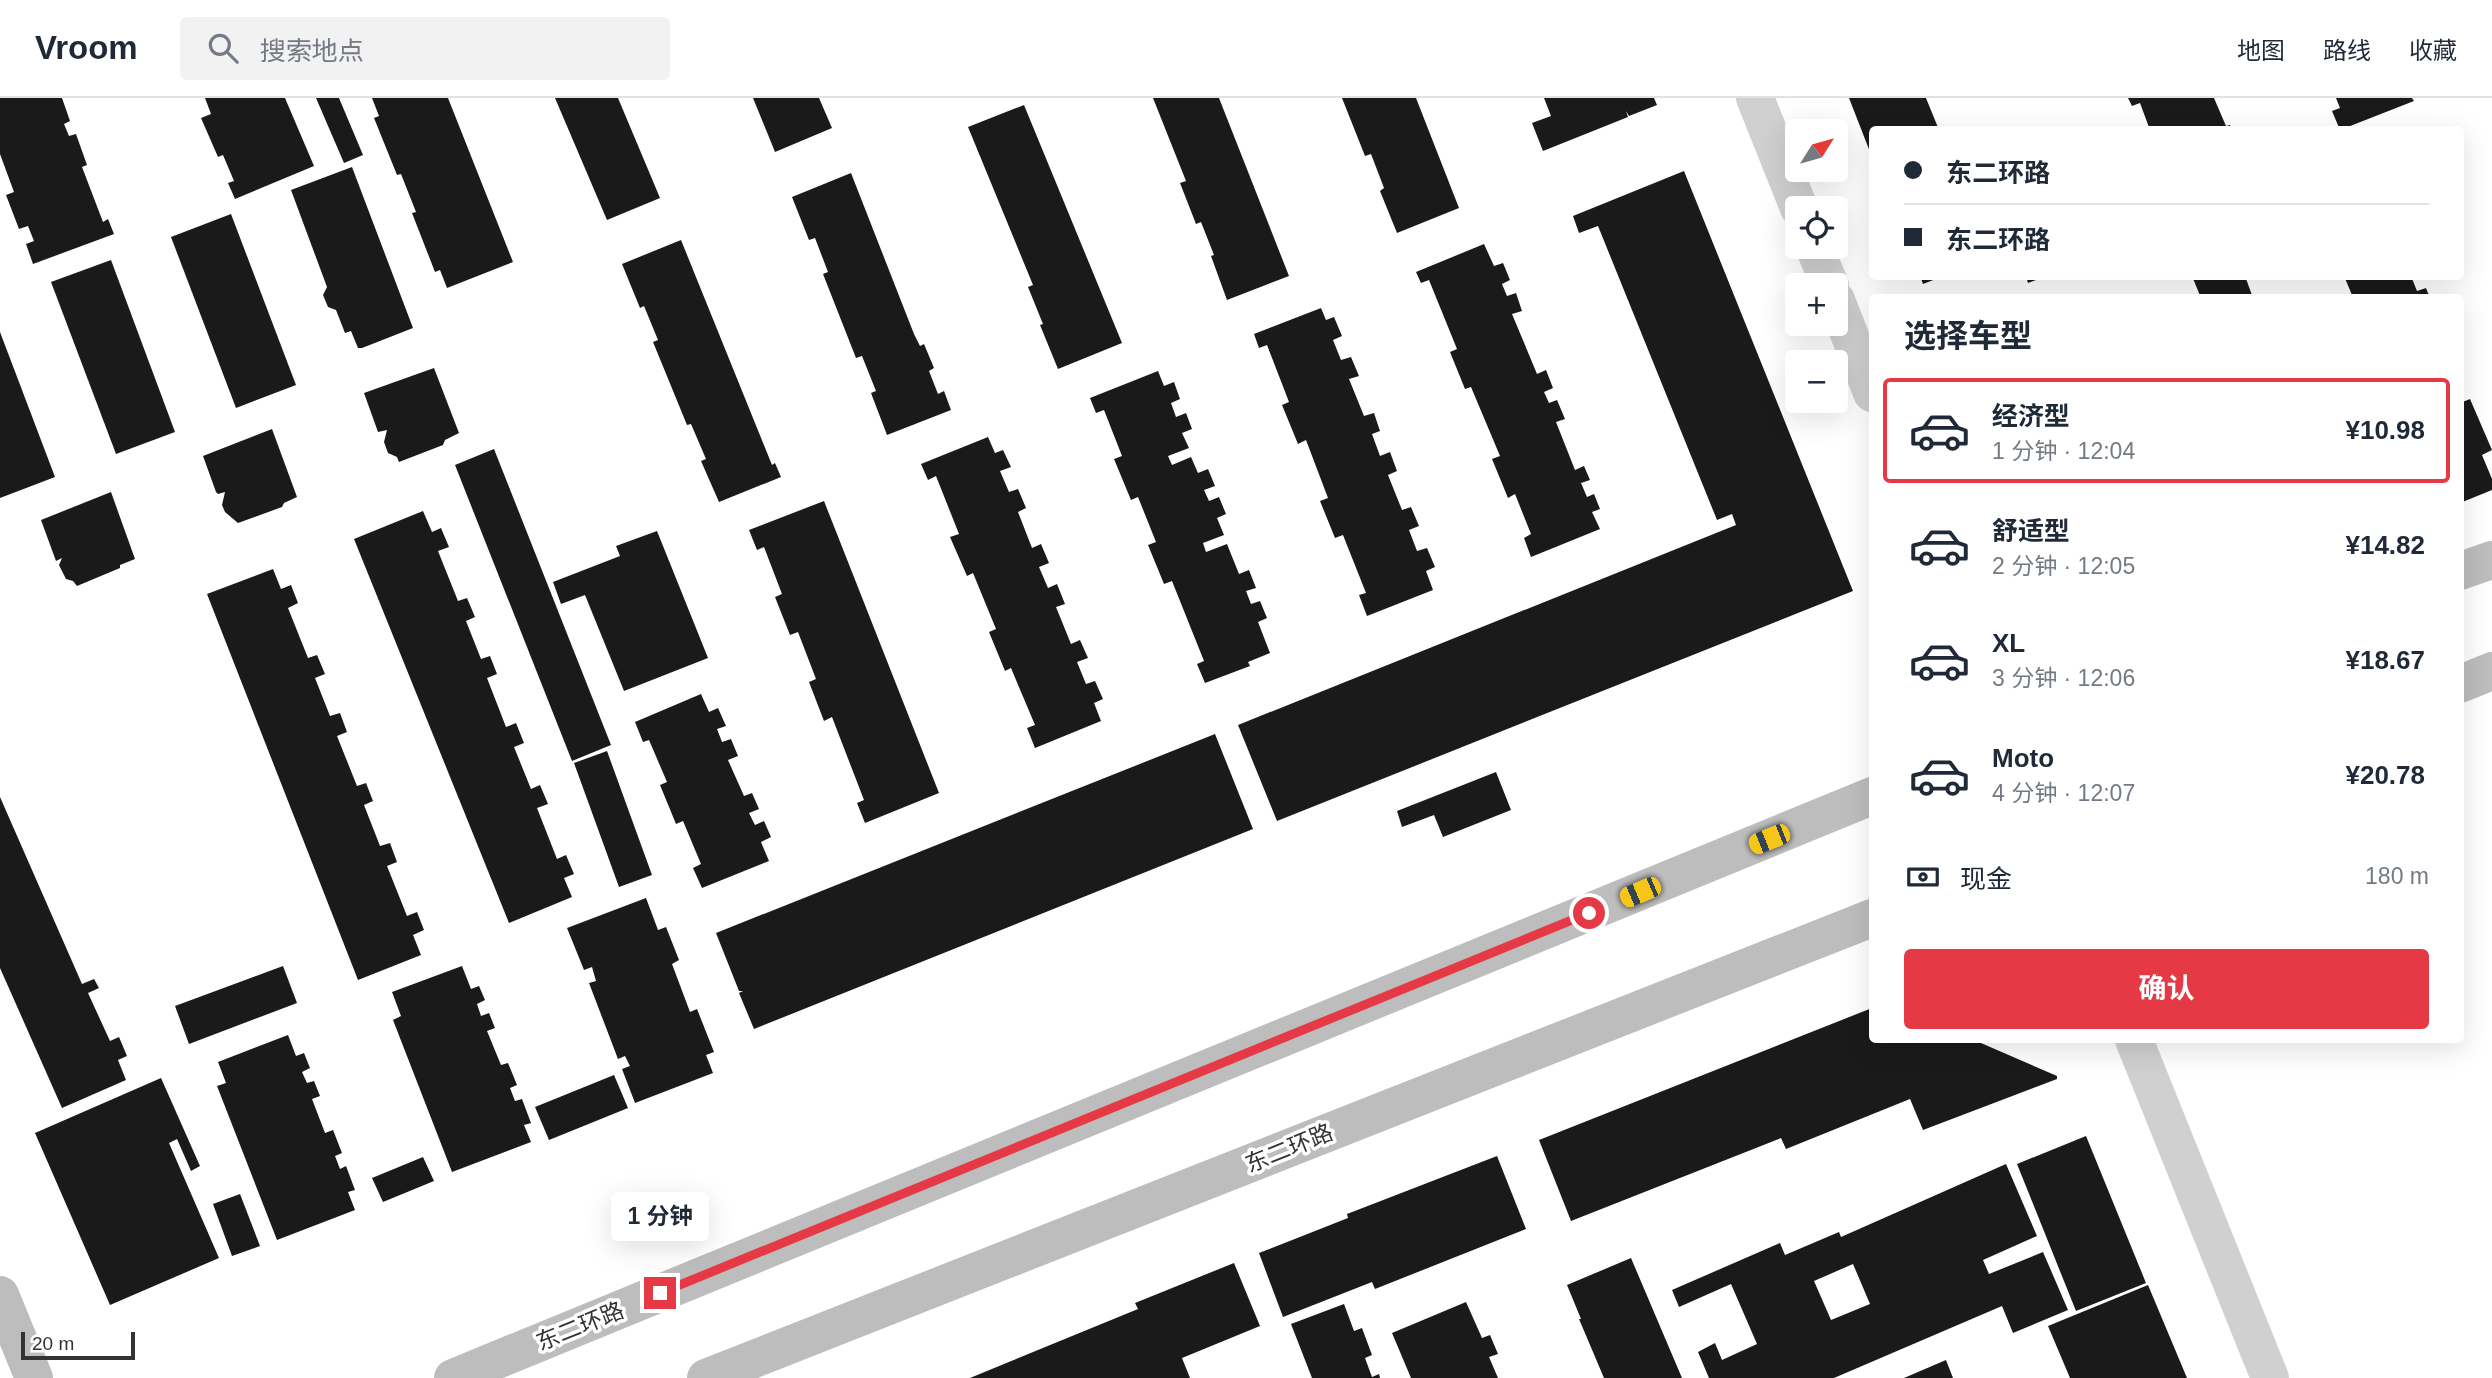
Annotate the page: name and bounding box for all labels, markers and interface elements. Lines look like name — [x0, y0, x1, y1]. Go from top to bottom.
search box — [180, 17, 670, 80]
text: Vroom — [35, 29, 138, 66]
icon: search — [204, 29, 242, 67]
text: 搜索地点 — [260, 36, 364, 66]
text: 地图 — [2237, 37, 2285, 64]
text: 路线 — [2323, 37, 2371, 64]
text: 收藏 — [2409, 37, 2457, 64]
north arrow — [1785, 119, 1848, 182]
map controls — [1785, 119, 1848, 413]
text: 东二环路 — [1946, 158, 2050, 188]
button: locate — [1785, 196, 1848, 259]
text: 东二环路 — [1946, 225, 2050, 255]
button: + — [1785, 273, 1848, 336]
text: 选择车型 — [1904, 318, 2032, 354]
button: − — [1785, 350, 1848, 413]
icon: car — [1908, 399, 1971, 462]
text: 经济型 — [1992, 401, 2070, 431]
text: ¥10.98 — [2345, 415, 2425, 445]
text: 1 分钟 · 12:04 — [1992, 438, 2135, 464]
icon: car — [1908, 514, 1971, 577]
text: 舒适型 — [1992, 516, 2070, 546]
text: ¥14.82 — [2345, 530, 2425, 560]
text: 2 分钟 · 12:05 — [1992, 553, 2135, 579]
text: XL — [1992, 628, 2025, 658]
icon: car — [1908, 629, 1971, 692]
text: ¥18.67 — [2345, 645, 2425, 675]
text: 3 分钟 · 12:06 — [1992, 665, 2135, 691]
text: Moto — [1992, 743, 2054, 773]
icon: car — [1908, 744, 1971, 807]
text: ¥20.78 — [2345, 760, 2425, 790]
text: 4 分钟 · 12:07 — [1992, 780, 2135, 806]
car — [1746, 821, 1793, 857]
icon: cash — [1904, 858, 1942, 896]
text: 180 m — [2365, 863, 2429, 889]
text: 现金 — [1960, 864, 2012, 894]
car — [1617, 874, 1664, 910]
route start — [1573, 897, 1605, 929]
button: 确认 — [1904, 949, 2429, 1029]
street label: 东二环路 — [1241, 1119, 1337, 1177]
callout: 1 分钟 — [611, 1192, 709, 1240]
text: 1 分钟 — [627, 1203, 693, 1229]
route end — [644, 1277, 676, 1309]
street label: 东二环路 — [532, 1297, 628, 1355]
scale bar — [21, 1329, 135, 1361]
text: 20 m — [32, 1333, 74, 1354]

